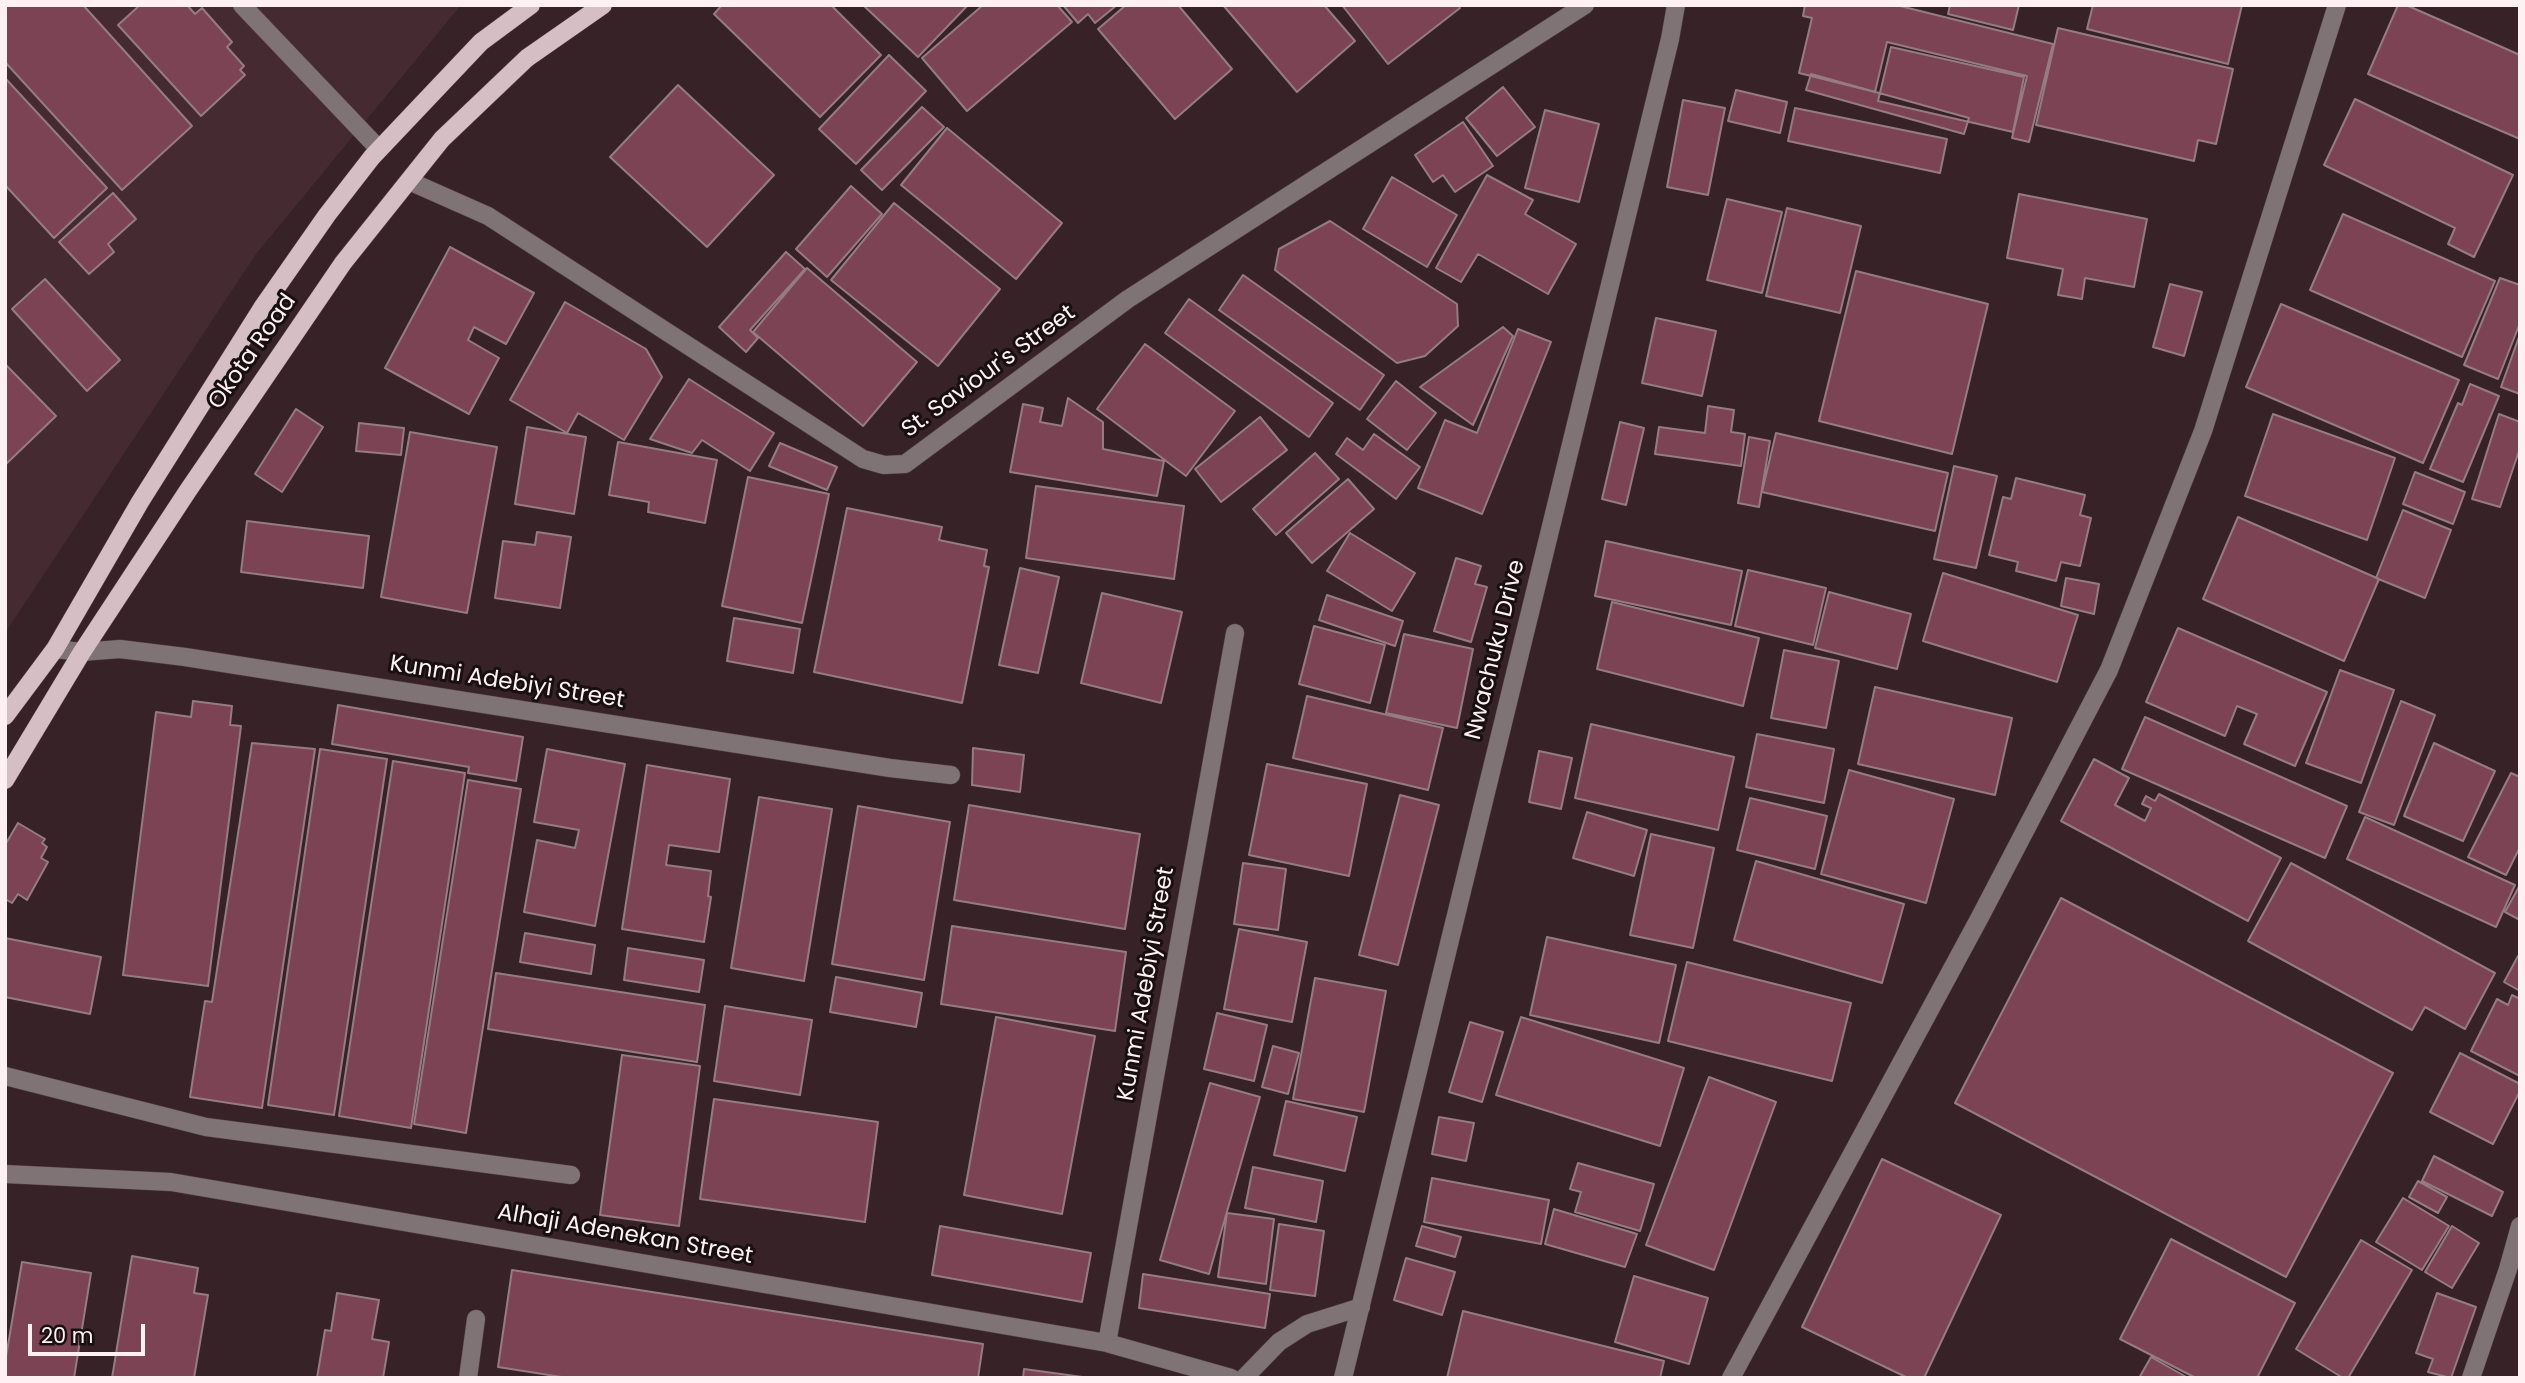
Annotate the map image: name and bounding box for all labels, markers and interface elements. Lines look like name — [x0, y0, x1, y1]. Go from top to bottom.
street label: Okota Road — [203, 289, 303, 415]
street label: St. Saviour's Street — [897, 300, 1081, 444]
street label: Nwachuku Drive — [1460, 557, 1532, 743]
street label: Kunmi Adebiyi Street — [388, 651, 626, 715]
street label: Kunmi Adebiyi Street — [1113, 865, 1181, 1103]
street label: Alhaji Adenekan Street — [495, 1199, 755, 1271]
scale bar — [32, 1310, 149, 1354]
text: 20 m — [41, 1321, 94, 1350]

